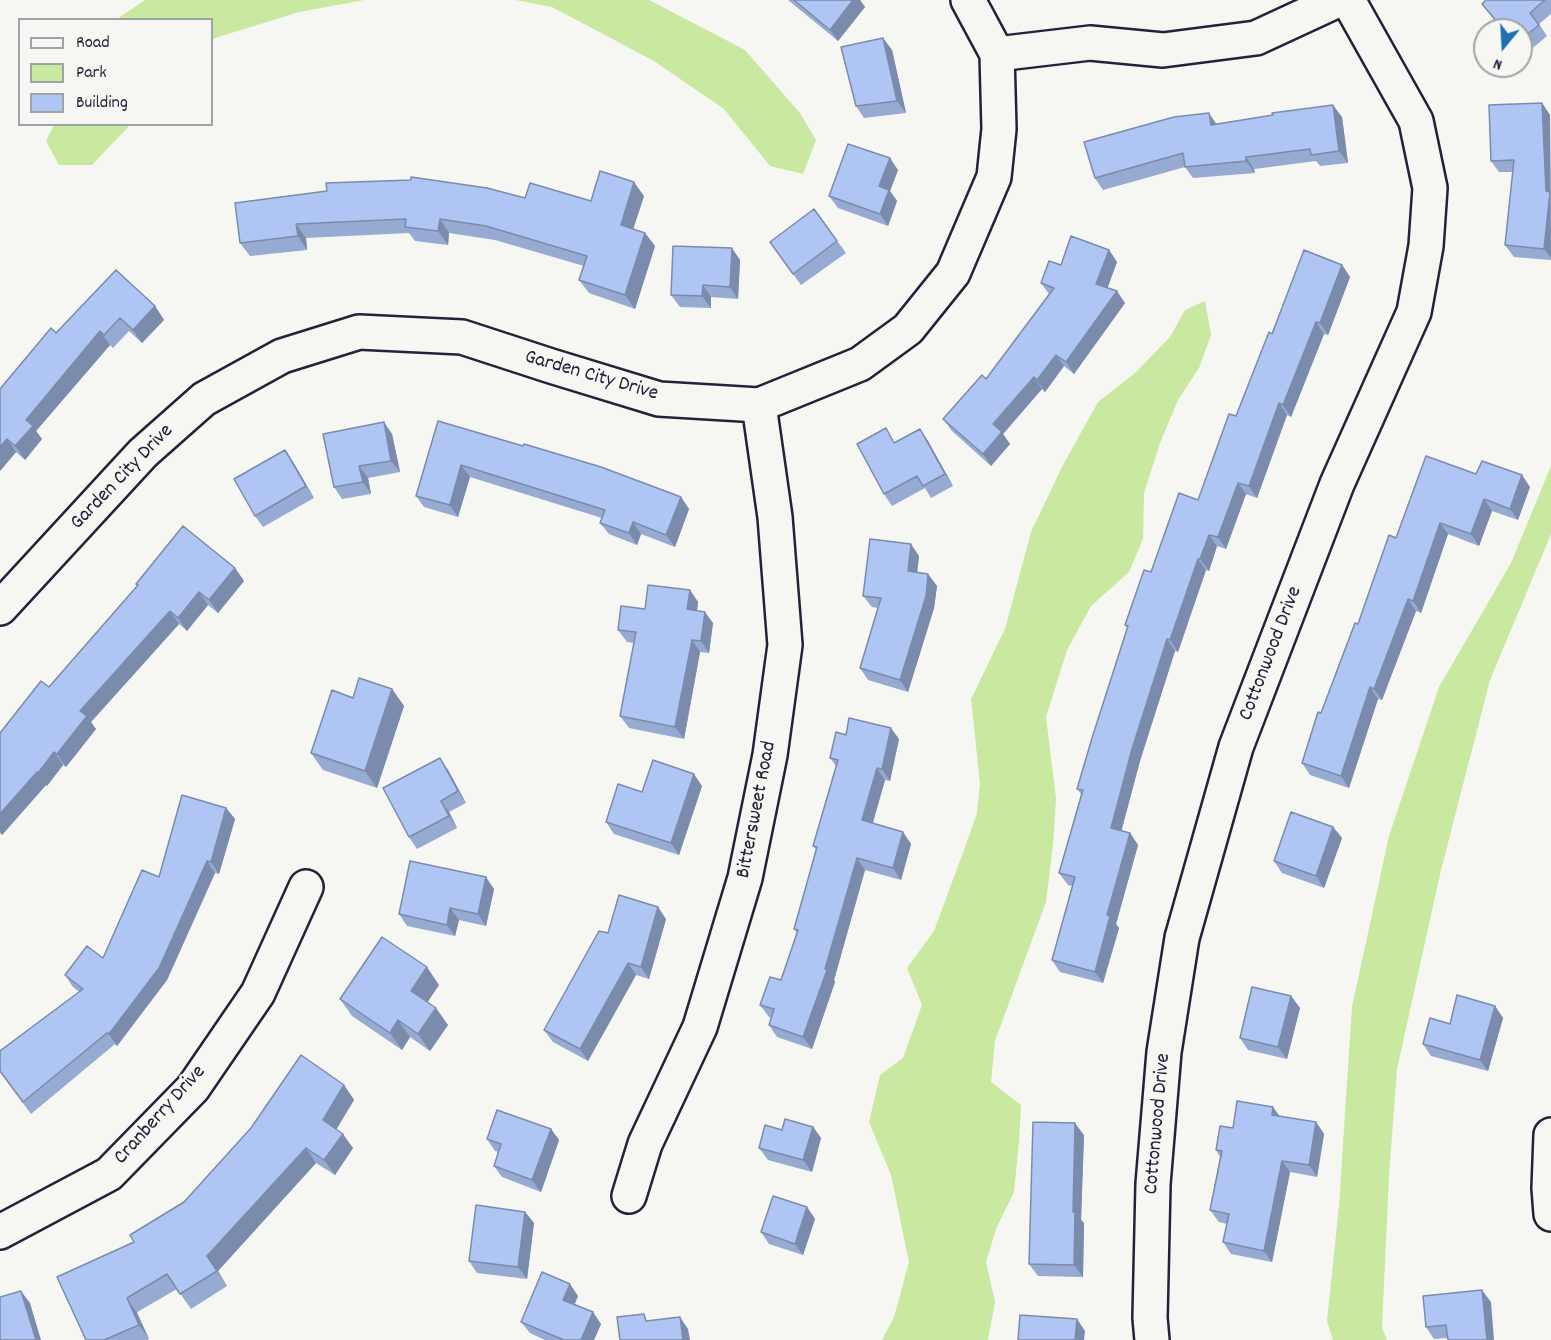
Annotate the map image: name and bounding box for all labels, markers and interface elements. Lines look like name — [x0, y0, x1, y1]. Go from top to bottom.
legend — [18, 18, 213, 126]
north arrow — [1473, 18, 1533, 78]
text: Road — [76, 31, 110, 56]
text: N — [1491, 52, 1505, 76]
text: Park — [76, 61, 107, 86]
text: Building — [76, 91, 128, 116]
street label: Garden City Drive — [521, 346, 661, 408]
street label: Garden City Drive — [66, 420, 180, 536]
street label: Cottonwood Drive — [1235, 583, 1309, 725]
street label: Bittersweet Road — [732, 739, 784, 881]
street label: Cottonwood Drive — [1140, 1052, 1178, 1196]
street label: Cranberry Drive — [110, 1061, 212, 1171]

